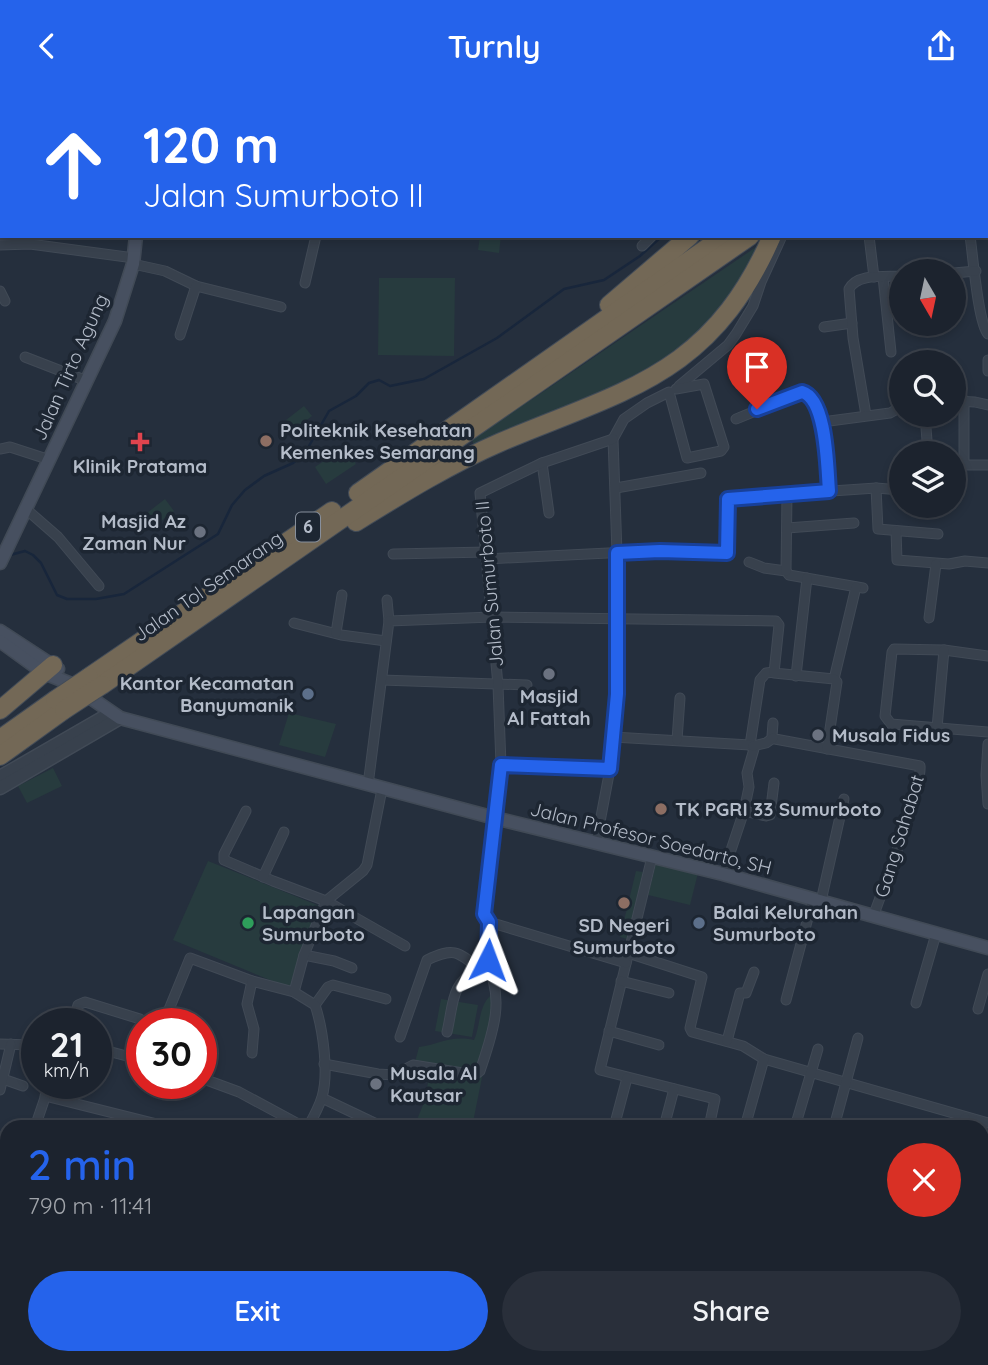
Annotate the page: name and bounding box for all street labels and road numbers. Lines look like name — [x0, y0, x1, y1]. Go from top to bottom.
street label: Jalan Tirto Agung — [27, 290, 113, 444]
street label: Jalan Sumurboto II — [470, 500, 508, 668]
road number: 6 — [296, 513, 320, 541]
street label: Jalan Tol Semarang — [129, 526, 287, 646]
street label: Gang Sahabat — [869, 772, 929, 900]
street label: Jalan Profesor Soedarto, SH — [528, 796, 774, 880]

